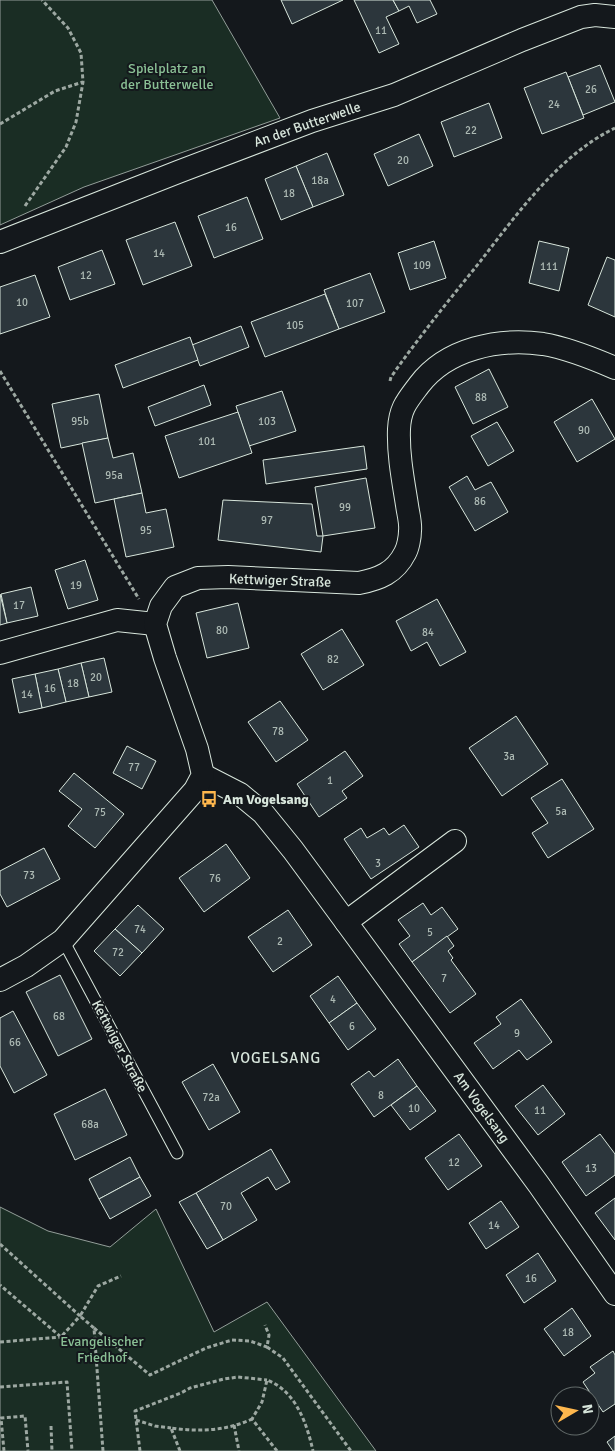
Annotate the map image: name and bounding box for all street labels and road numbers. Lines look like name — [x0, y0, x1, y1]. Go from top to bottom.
street label: An der Butterwelle — [251, 98, 363, 151]
street label: Kettwiger Straße — [229, 570, 331, 591]
street label: Kettwiger Straße — [88, 997, 151, 1095]
street label: Am Vogelsang — [450, 1068, 513, 1146]

